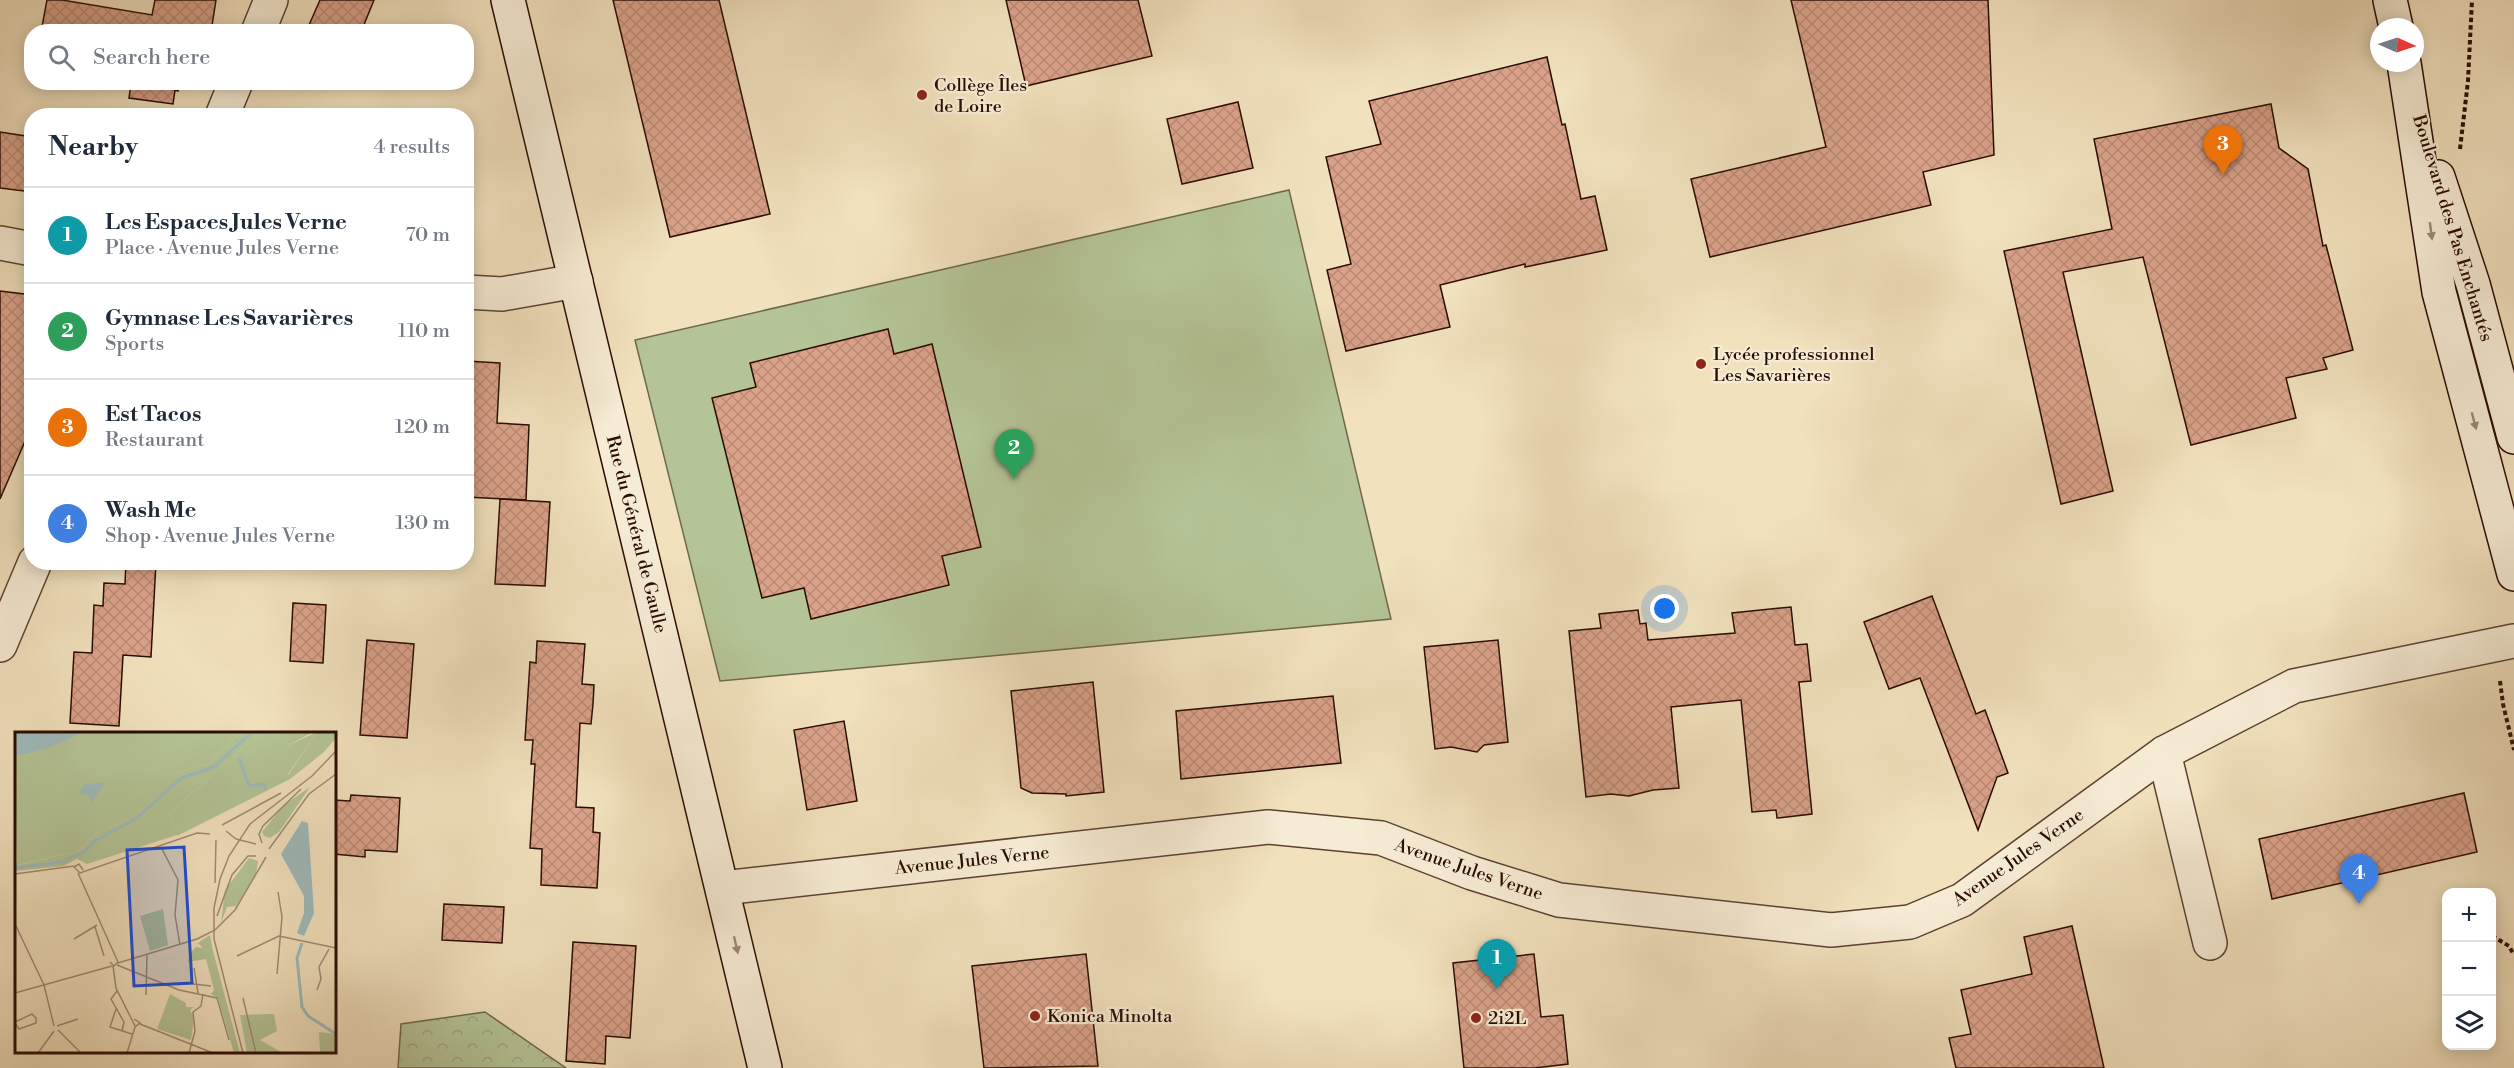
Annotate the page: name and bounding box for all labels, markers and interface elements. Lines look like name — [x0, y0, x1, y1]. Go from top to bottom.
north arrow — [2370, 18, 2424, 72]
search box — [24, 24, 474, 90]
icon: search — [45, 41, 78, 74]
text: Search here — [93, 44, 210, 71]
place label: Collège Îles de Loire — [934, 74, 1027, 118]
marker: Collège Îles de Loire — [915, 88, 929, 102]
street label: Boulevard des Pas Enchantés — [2407, 111, 2498, 344]
pin: 3 — [2204, 126, 2242, 175]
text: Nearby — [48, 131, 138, 163]
text: 4 results — [373, 135, 450, 160]
text: Les Espaces Jules Verne — [105, 209, 347, 236]
one-way arrow — [2426, 221, 2435, 240]
text: 1 — [63, 223, 72, 248]
text: 70 m — [406, 223, 450, 248]
text: Place · Avenue Jules Verne — [105, 236, 339, 261]
text: Gymnase Les Savarières — [105, 305, 353, 332]
text: 2 — [61, 319, 74, 344]
text: 110 m — [398, 319, 450, 344]
text: Sports — [105, 332, 164, 357]
place label: Lycée professionnel Les Savarières — [1713, 343, 1875, 387]
marker: Lycée professionnel Les Savarières — [1694, 357, 1708, 371]
text: Est Tacos — [105, 401, 201, 428]
one-way arrow — [2469, 411, 2479, 430]
text: 3 — [61, 415, 74, 440]
text: 120 m — [395, 415, 450, 440]
text: Restaurant — [105, 428, 204, 453]
pin: 2 — [994, 430, 1034, 479]
street label: Rue du Général de Gaulle — [601, 433, 672, 635]
text: Wash Me — [105, 497, 196, 524]
text: 4 — [61, 511, 74, 536]
text: 130 m — [395, 511, 450, 536]
text: Shop · Avenue Jules Verne — [105, 524, 335, 549]
your location — [1650, 594, 1679, 623]
inset map — [15, 732, 336, 1053]
street label: Avenue Jules Verne — [1947, 803, 2089, 912]
street label: Avenue Jules Verne — [1391, 833, 1546, 906]
street label: Avenue Jules Verne — [893, 841, 1050, 880]
pin: 4 — [2340, 854, 2378, 904]
map controls — [2442, 888, 2496, 1050]
button: + — [2442, 888, 2496, 942]
one-way arrow — [732, 936, 742, 955]
pin: 1 — [1478, 940, 1516, 989]
button: − — [2442, 942, 2496, 996]
button: layers — [2442, 996, 2496, 1050]
place label: Konica Minolta — [1047, 1005, 1173, 1028]
place label: 2i2L — [1488, 1007, 1526, 1030]
marker: Konica Minolta — [1028, 1009, 1042, 1023]
marker: 2i2L — [1469, 1011, 1483, 1025]

